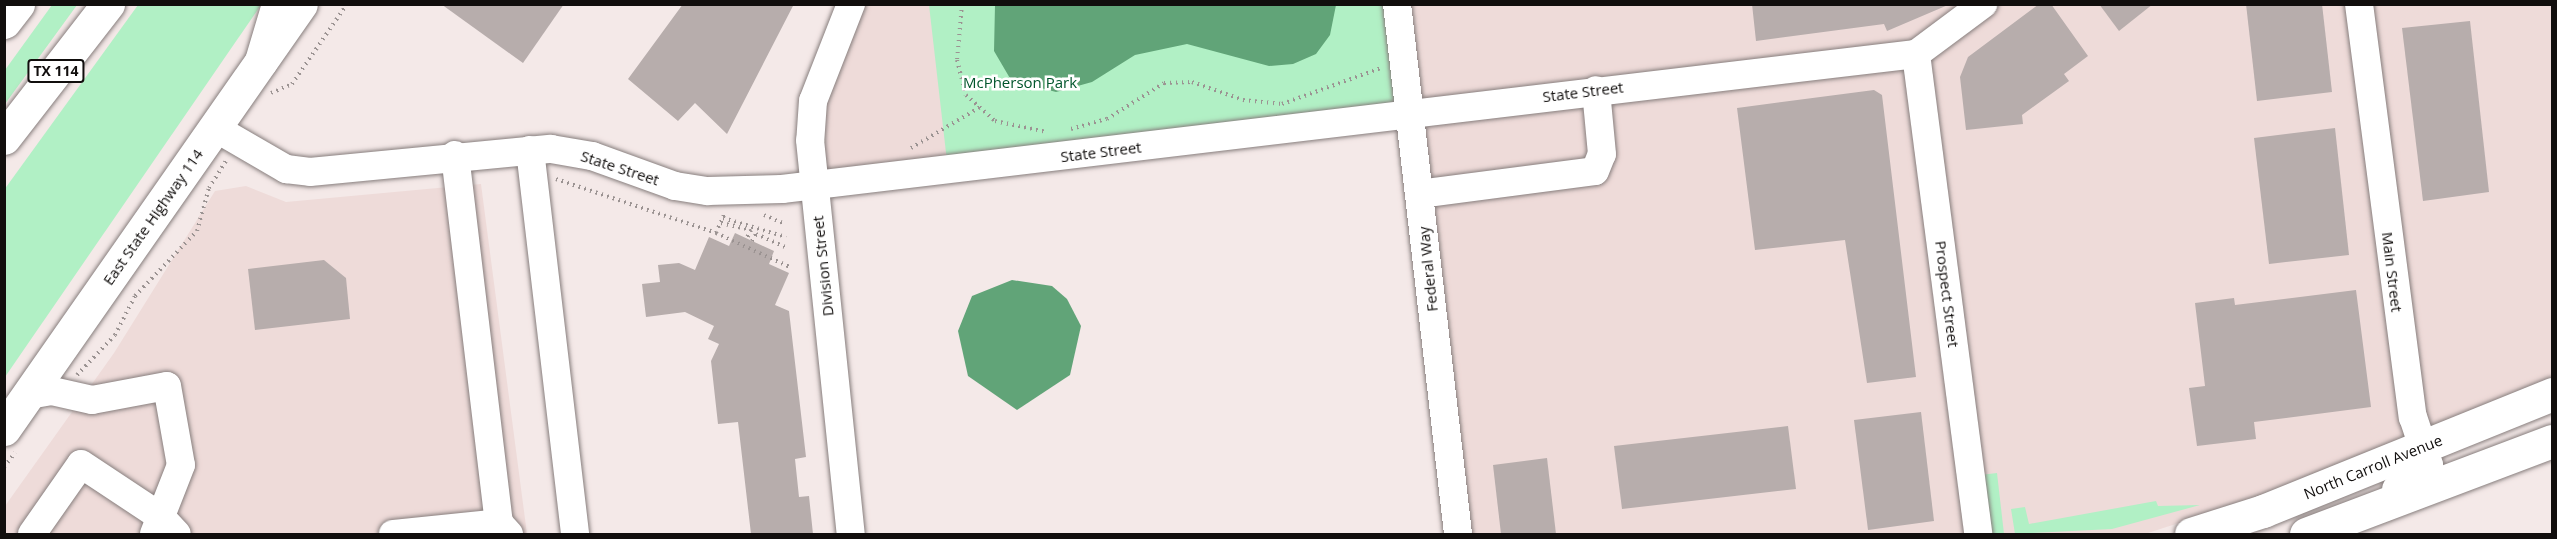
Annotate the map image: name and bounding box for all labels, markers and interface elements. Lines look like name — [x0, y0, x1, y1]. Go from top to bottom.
road number: TX 114 — [26, 60, 86, 82]
park label: McPherson Park — [963, 74, 1077, 92]
street label: State Street — [1541, 78, 1625, 106]
street label: State Street — [1059, 138, 1143, 166]
street label: East State Highway 114 — [99, 146, 207, 288]
street label: State Street — [578, 147, 662, 189]
street label: Division Street — [809, 215, 837, 317]
street label: Federal Way — [1415, 225, 1441, 313]
street label: Main Street — [2378, 231, 2406, 313]
street label: Prospect Street — [1932, 240, 1962, 348]
street label: North Carroll Avenue — [2301, 431, 2445, 503]

